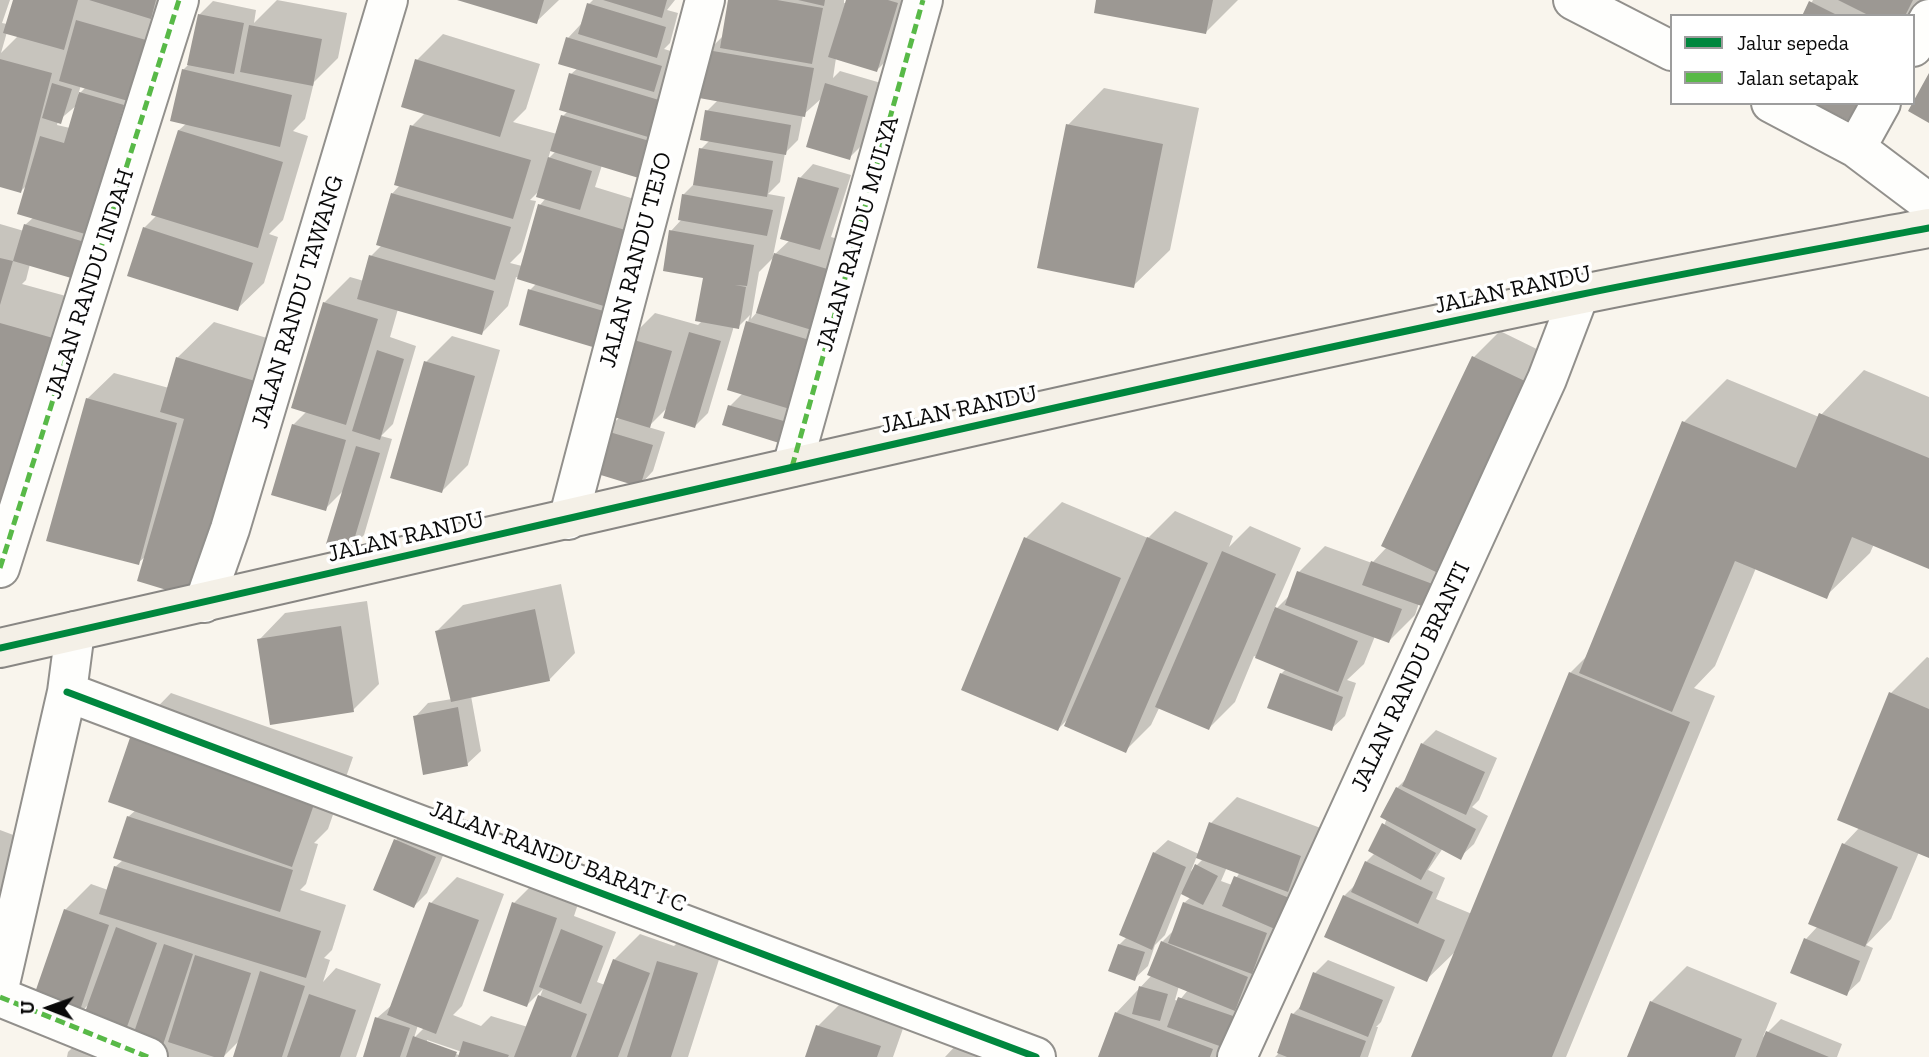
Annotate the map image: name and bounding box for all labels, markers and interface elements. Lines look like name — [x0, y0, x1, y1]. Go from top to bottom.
legend — [1670, 14, 1915, 105]
text: Jalur sepeda — [1737, 30, 1849, 55]
text: Jalan setapak — [1737, 65, 1858, 90]
street label: JALAN RANDU MULYA — [811, 113, 905, 355]
street label: JALAN RANDU TEJO — [593, 149, 679, 371]
street label: JALAN RANDU INDAH — [39, 165, 141, 403]
street label: JALAN RANDU TAWANG — [246, 172, 350, 432]
street label: JALAN RANDU — [1432, 259, 1594, 321]
street label: JALAN RANDU — [878, 379, 1040, 441]
street label: JALAN RANDU — [325, 505, 487, 569]
street label: JALAN RANDU BRANTI — [1345, 558, 1477, 796]
street label: JALAN RANDU BARAT I C — [426, 795, 690, 919]
north arrow — [14, 973, 84, 1043]
text: U — [16, 1001, 39, 1015]

